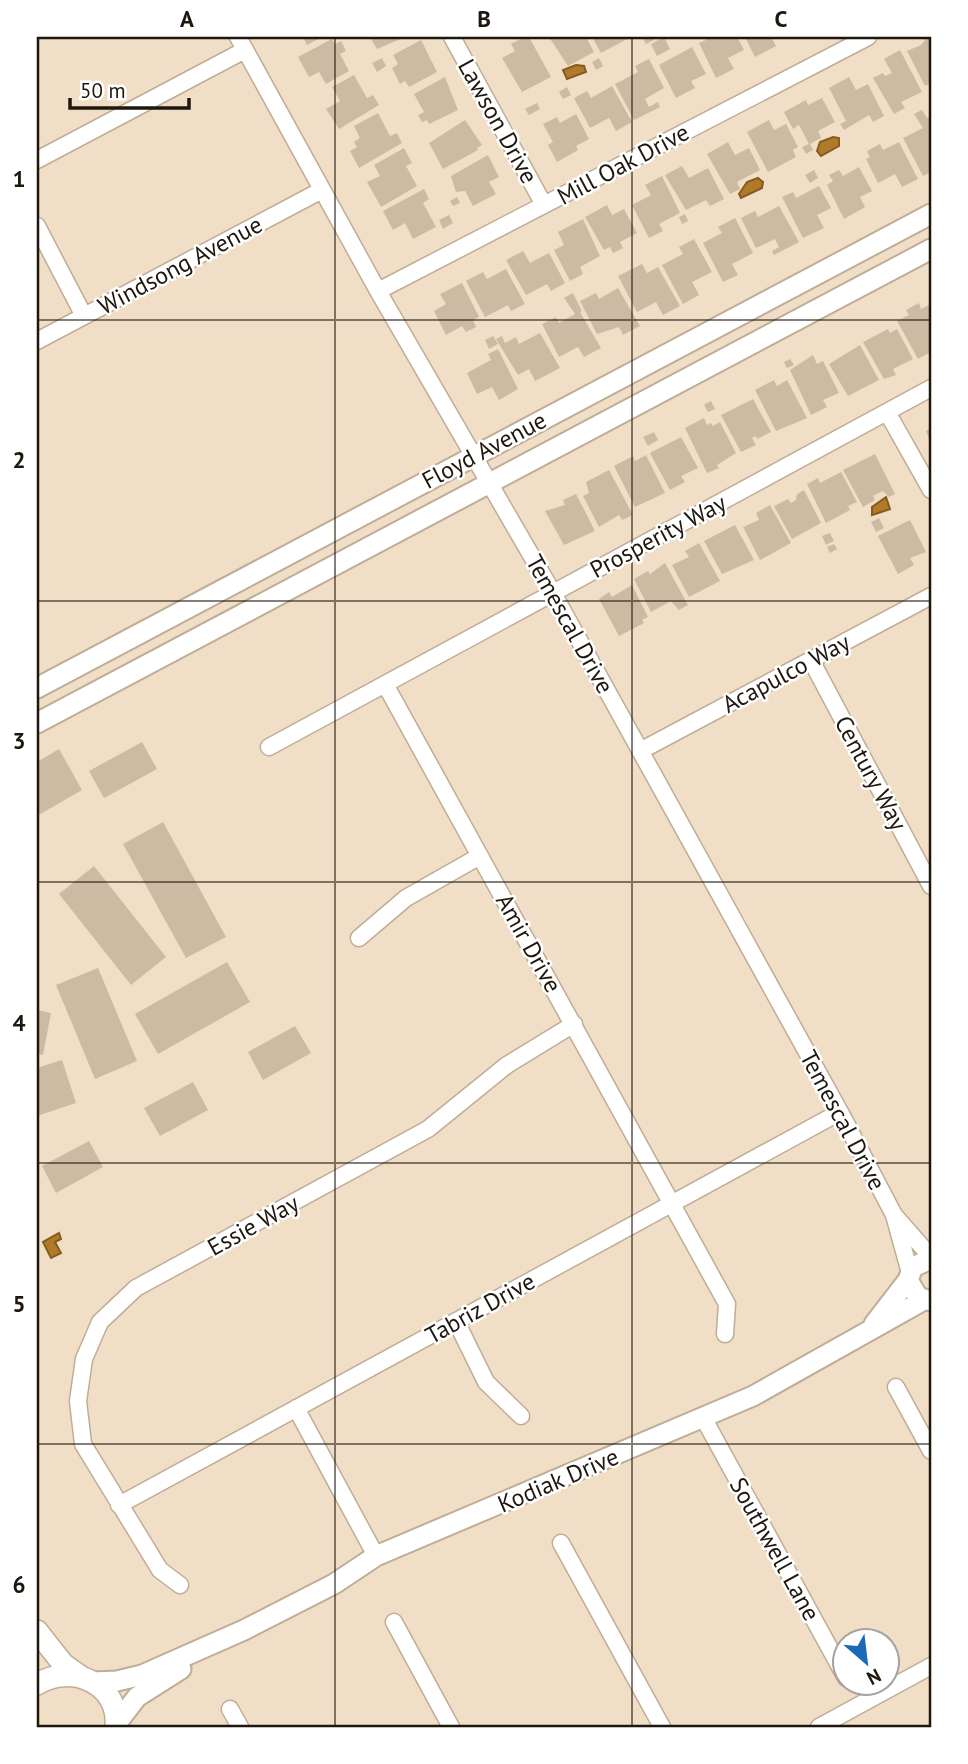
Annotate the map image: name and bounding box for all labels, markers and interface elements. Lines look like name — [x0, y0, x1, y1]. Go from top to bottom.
text: A — [180, 4, 194, 33]
text: B — [477, 4, 491, 33]
text: C — [775, 4, 788, 33]
street label: Lawson Drive — [451, 53, 545, 189]
scale bar — [70, 66, 189, 110]
text: 50 m — [80, 77, 126, 104]
street label: Mill Oak Drive — [552, 116, 694, 212]
text: 1 — [12, 164, 26, 193]
street label: Windsong Avenue — [92, 209, 268, 321]
street label: Floyd Avenue — [416, 404, 552, 496]
text: 2 — [12, 445, 26, 474]
street label: Prosperity Way — [585, 487, 731, 585]
street label: Temescal Drive — [519, 549, 621, 699]
street label: Acapulco Way — [717, 626, 855, 720]
street label: Century Way — [828, 710, 914, 836]
text: 3 — [12, 726, 26, 755]
street label: Amir Drive — [489, 888, 569, 998]
text: 4 — [12, 1008, 26, 1037]
street label: Temescal Drive — [793, 1045, 893, 1195]
street label: Essie Way — [202, 1187, 304, 1263]
street label: Tabriz Drive — [420, 1265, 540, 1351]
text: 5 — [12, 1289, 26, 1318]
street label: Kodiak Drive — [493, 1441, 623, 1519]
street label: Southwell Lane — [723, 1472, 827, 1626]
text: 6 — [12, 1570, 26, 1599]
north arrow — [832, 1628, 902, 1698]
text: N — [863, 1663, 885, 1691]

